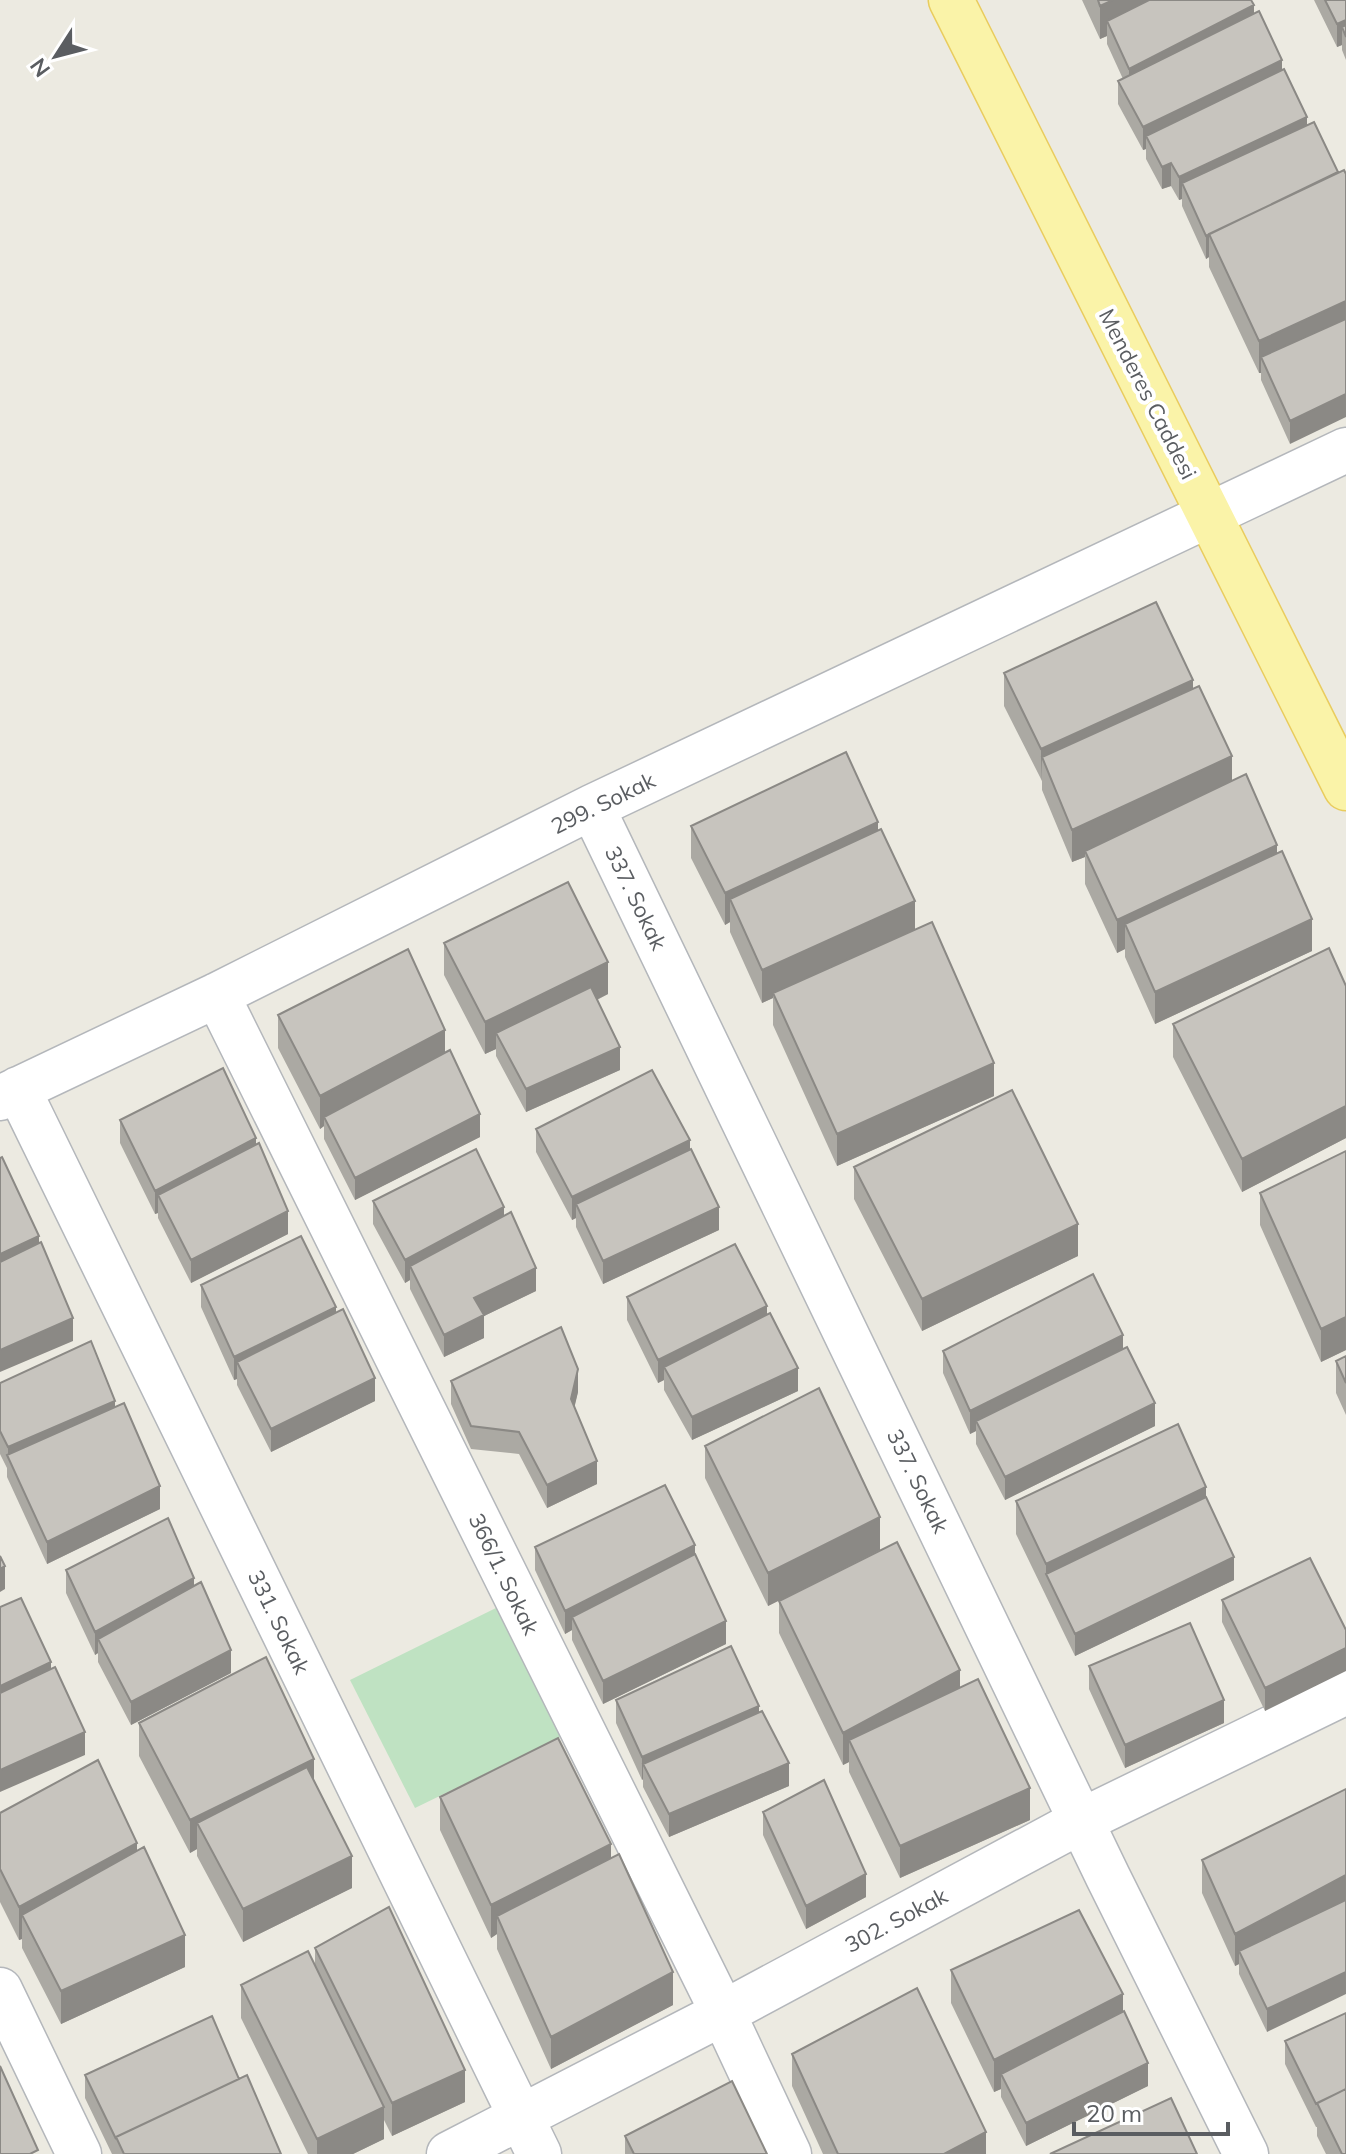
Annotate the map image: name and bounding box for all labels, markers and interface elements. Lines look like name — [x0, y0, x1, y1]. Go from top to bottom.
north arrow — [16, 16, 96, 96]
text: N — [24, 53, 56, 83]
street label: Menderes Caddesi — [1093, 304, 1203, 484]
street label: 299. Sokak — [546, 765, 660, 840]
street label: 337. Sokak — [599, 841, 674, 955]
street label: 337. Sokak — [881, 1424, 956, 1538]
street label: 366/1. Sokak — [463, 1509, 546, 1640]
street label: 331. Sokak — [242, 1565, 317, 1679]
street label: 302. Sokak — [840, 1881, 953, 1959]
scale bar — [1074, 2086, 1228, 2136]
text: 20 m — [1086, 2098, 1142, 2128]

